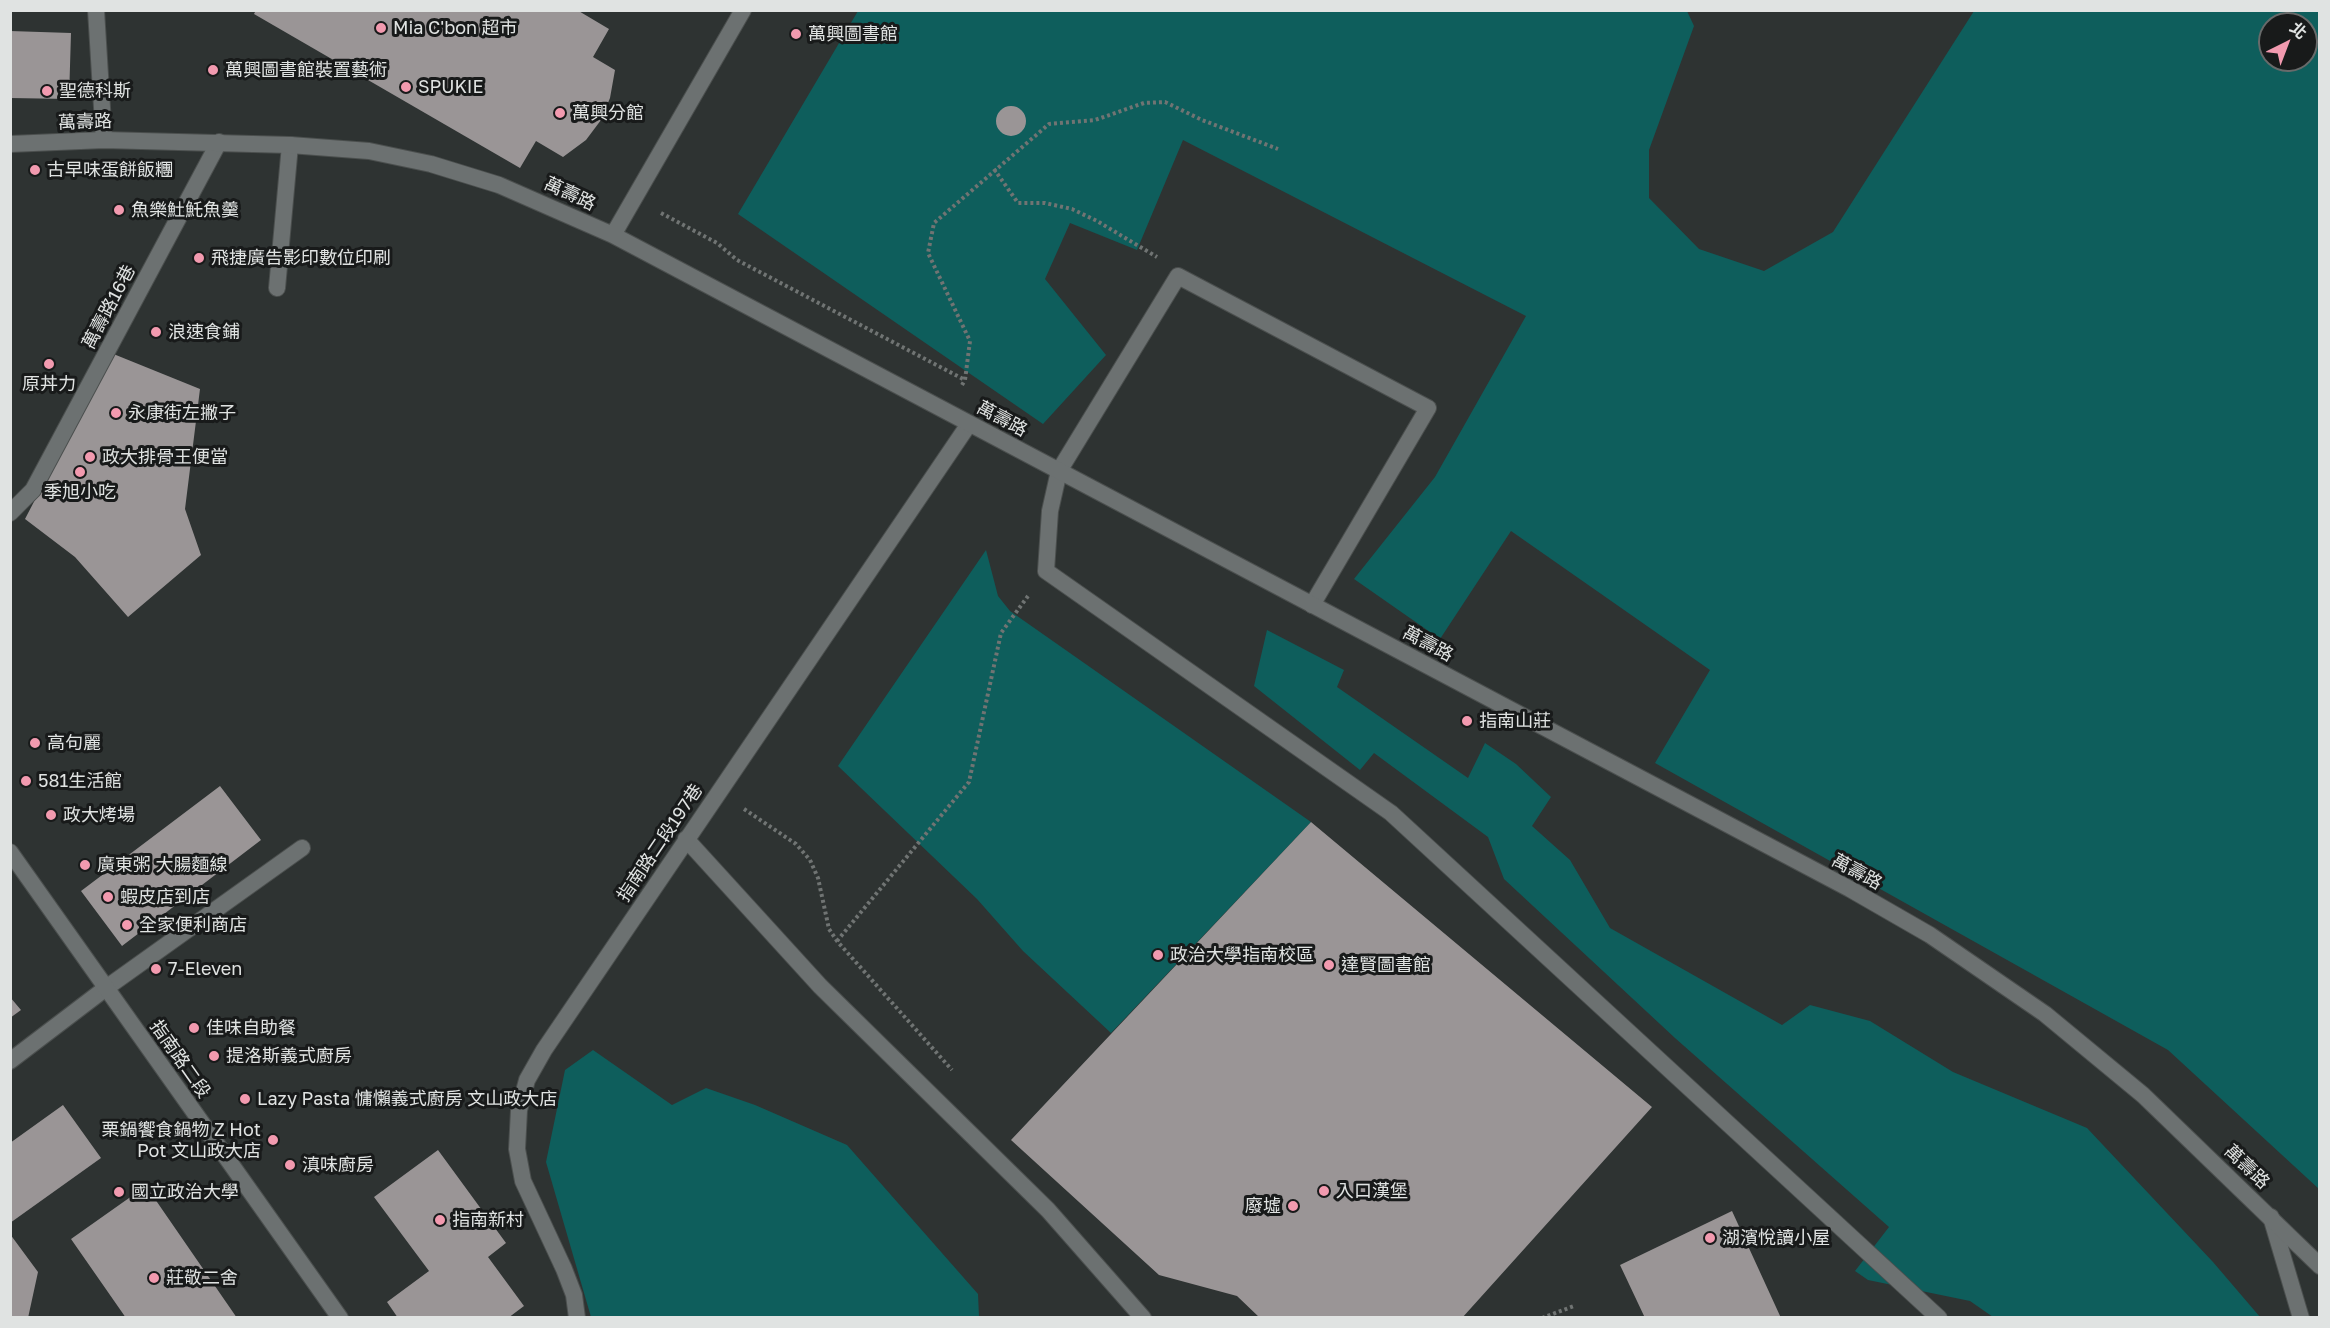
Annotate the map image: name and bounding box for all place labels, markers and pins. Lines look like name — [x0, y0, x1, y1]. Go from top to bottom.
place label: Mia C'bon 超市 — [393, 17, 518, 39]
marker: Mia C'bon 超市 — [374, 21, 388, 35]
place label: 萬興圖書館 — [808, 23, 898, 45]
marker: 萬興圖書館 — [789, 27, 803, 41]
place label: 萬興圖書館裝置藝術 — [225, 59, 387, 81]
marker: 萬興圖書館裝置藝術 — [206, 63, 220, 77]
place label: SPUKIE — [418, 76, 484, 98]
place label: 聖德科斯 — [59, 80, 131, 102]
marker: SPUKIE — [399, 80, 413, 94]
marker: 聖德科斯 — [40, 84, 54, 98]
place label: 萬興分館 — [572, 102, 644, 124]
marker: 萬興分館 — [553, 106, 567, 120]
place label: 古早味蛋餅飯糰 — [47, 159, 173, 181]
marker: 古早味蛋餅飯糰 — [28, 163, 42, 177]
place label: 魚樂𩵚魠魚羹 — [131, 199, 239, 221]
marker: 魚樂𩵚魠魚羹 — [112, 203, 126, 217]
place label: 飛捷廣告影印數位印刷 — [211, 247, 391, 269]
marker: 飛捷廣告影印數位印刷 — [192, 251, 206, 265]
place label: 浪速食鋪 — [168, 321, 240, 343]
marker: 浪速食鋪 — [149, 325, 163, 339]
marker: 原丼力 — [42, 357, 56, 371]
place label: 原丼力 — [22, 373, 76, 395]
place label: 永康街左撇子 — [128, 402, 236, 424]
marker: 永康街左撇子 — [109, 406, 123, 420]
place label: 政大排骨王便當 — [102, 446, 228, 468]
marker: 政大排骨王便當 — [83, 450, 97, 464]
marker: 季旭小吃 — [73, 465, 87, 479]
place label: 季旭小吃 — [44, 481, 116, 503]
place label: 指南山莊 — [1479, 710, 1551, 732]
marker: 指南山莊 — [1460, 714, 1474, 728]
place label: 高句麗 — [47, 732, 101, 754]
marker: 高句麗 — [28, 736, 42, 750]
place label: 581生活館 — [38, 770, 122, 792]
marker: 581生活館 — [19, 774, 33, 788]
place label: 政大烤場 — [63, 804, 135, 826]
marker: 政大烤場 — [44, 808, 58, 822]
place label: 廣東粥 大腸麵線 — [97, 854, 227, 876]
marker: 廣東粥 大腸麵線 — [78, 858, 92, 872]
place label: 蝦皮店到店 — [120, 886, 210, 908]
marker: 蝦皮店到店 — [101, 890, 115, 904]
place label: 全家便利商店 — [139, 914, 247, 936]
marker: 全家便利商店 — [120, 918, 134, 932]
place label: 政治大學指南校區 — [1170, 944, 1314, 966]
marker: 政治大學指南校區 — [1151, 948, 1165, 962]
place label: 達賢圖書館 — [1341, 954, 1431, 976]
place label: 7-Eleven — [168, 958, 242, 980]
marker: 達賢圖書館 — [1322, 958, 1336, 972]
marker: 7-Eleven — [149, 962, 163, 976]
place label: 佳味自助餐 — [206, 1017, 296, 1039]
marker: 佳味自助餐 — [187, 1021, 201, 1035]
place label: 提洛斯義式廚房 — [226, 1045, 352, 1067]
marker: 提洛斯義式廚房 — [207, 1049, 221, 1063]
place label: Lazy Pasta 慵懶義式廚房 文山政大店 — [257, 1088, 557, 1110]
marker: Lazy Pasta 慵懶義式廚房 文山政大店 — [238, 1092, 252, 1106]
place label: 栗鍋饗食鍋物 Z Hot Pot 文山政大店 — [102, 1119, 261, 1162]
marker: 栗鍋饗食鍋物 Z Hot Pot 文山政大店 — [266, 1133, 280, 1147]
place label: 滇味廚房 — [302, 1154, 374, 1176]
marker: 滇味廚房 — [283, 1158, 297, 1172]
place label: 入口漢堡 — [1336, 1180, 1408, 1202]
place label: 國立政治大學 — [131, 1181, 239, 1203]
marker: 入口漢堡 — [1317, 1184, 1331, 1198]
marker: 國立政治大學 — [112, 1185, 126, 1199]
place label: 廢墟 — [1245, 1195, 1281, 1217]
marker: 廢墟 — [1286, 1199, 1300, 1213]
place label: 指南新村 — [452, 1209, 524, 1231]
marker: 指南新村 — [433, 1213, 447, 1227]
place label: 湖濱悅讀小屋 — [1722, 1227, 1830, 1249]
marker: 湖濱悅讀小屋 — [1703, 1231, 1717, 1245]
place label: 莊敬二舍 — [166, 1267, 238, 1289]
marker: 莊敬二舍 — [147, 1271, 161, 1285]

